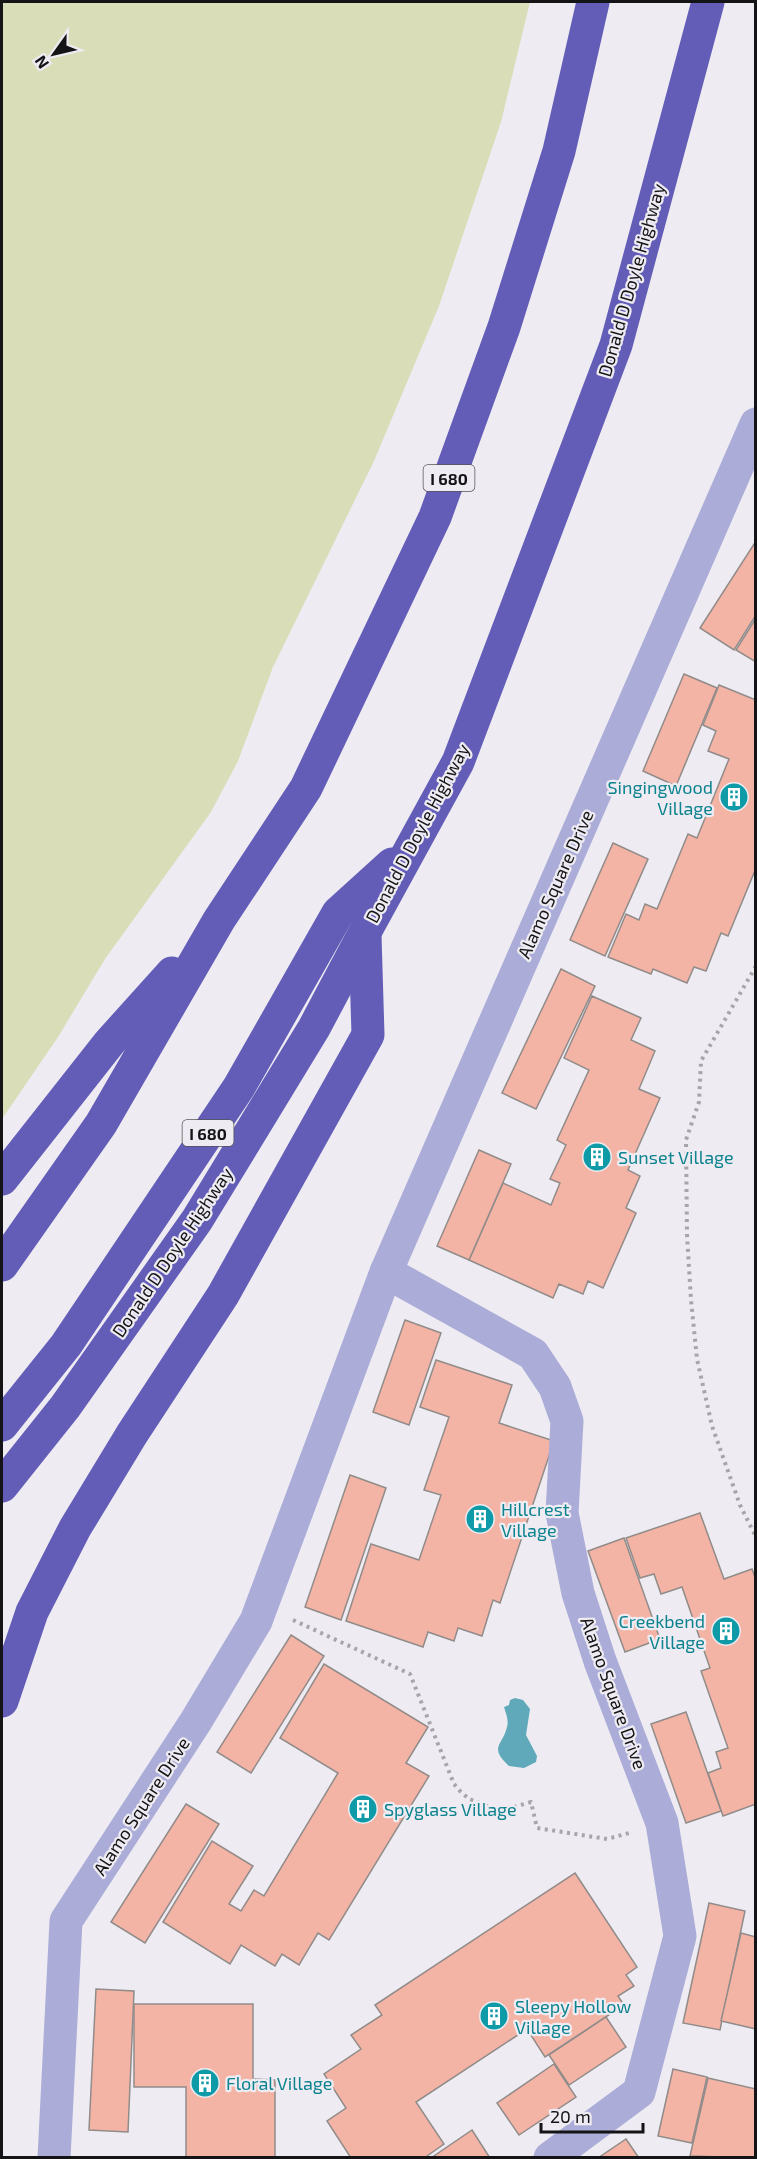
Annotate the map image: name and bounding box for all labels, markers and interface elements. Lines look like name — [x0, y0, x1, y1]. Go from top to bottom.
north arrow — [24, 24, 84, 84]
text: N — [30, 53, 52, 73]
street label: Donald D Doyle Highway — [593, 180, 669, 379]
road number: I 680 — [424, 465, 474, 491]
street label: Donald D Doyle Highway — [360, 739, 474, 926]
place label: Singingwood Village — [607, 776, 713, 819]
building icon: Singingwood Village — [718, 781, 750, 813]
street label: Alamo Square Drive — [512, 806, 598, 962]
road number: I 680 — [182, 1120, 234, 1146]
building icon: Sunset Village — [581, 1141, 613, 1173]
place label: Sunset Village — [618, 1146, 734, 1168]
street label: Donald D Doyle Highway — [107, 1163, 237, 1341]
place label: Hillcrest Village — [501, 1498, 570, 1541]
building icon: Hillcrest Village — [464, 1503, 496, 1535]
place label: Creekbend Village — [619, 1610, 705, 1653]
street label: Alamo Square Drive — [576, 1614, 652, 1772]
building icon: Creekbend Village — [710, 1615, 742, 1647]
street label: Alamo Square Drive — [88, 1733, 194, 1879]
building icon: Spyglass Village — [347, 1793, 379, 1825]
place label: Spyglass Village — [384, 1798, 517, 1820]
place label: Sleepy Hollow Village — [515, 1995, 631, 2038]
building icon: Sleepy Hollow Village — [478, 2000, 510, 2032]
building icon: Floral Village — [189, 2067, 221, 2099]
place label: Floral Village — [226, 2072, 333, 2094]
scale bar — [541, 2096, 643, 2134]
text: 20 m — [550, 2105, 591, 2127]

